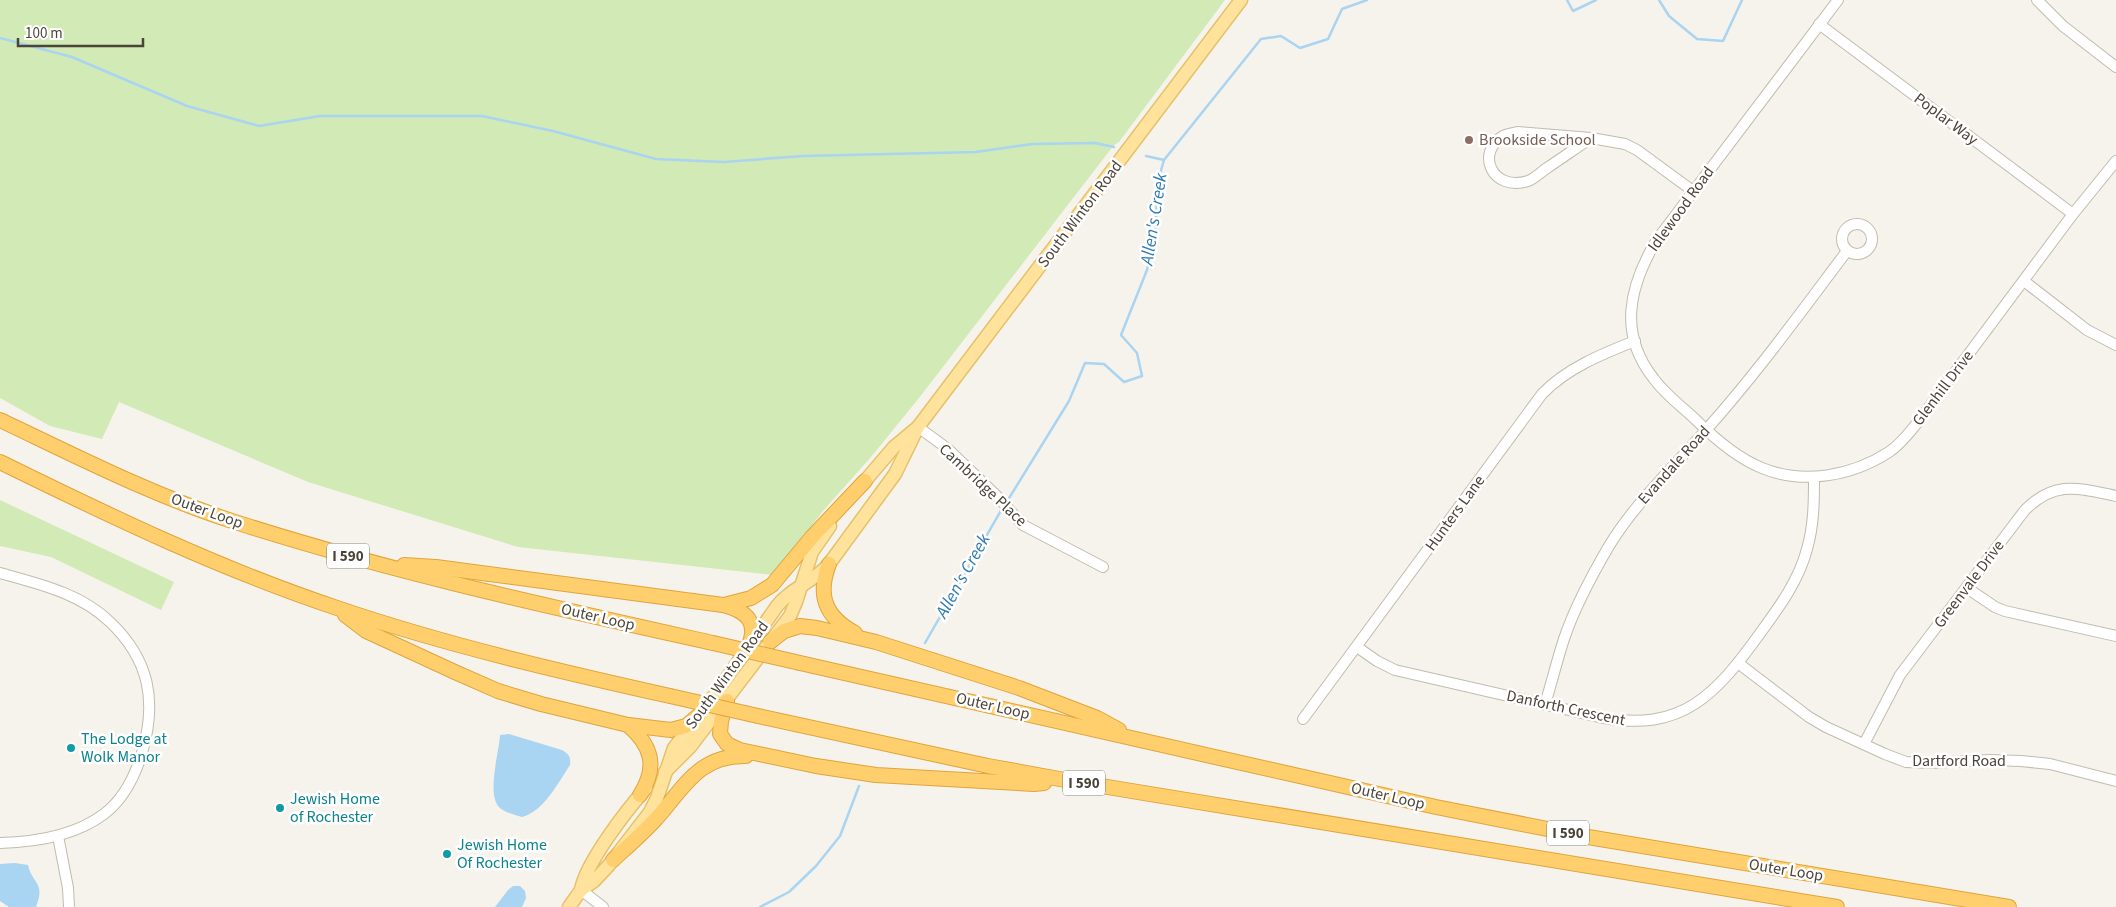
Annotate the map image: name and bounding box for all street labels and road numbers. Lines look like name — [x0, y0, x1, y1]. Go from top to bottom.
street label: Poplar Way — [1909, 88, 1983, 151]
street label: South Winton Road — [1033, 156, 1127, 272]
street label: Idlewood Road — [1643, 162, 1719, 256]
street label: Glenhill Drive — [1907, 346, 1979, 430]
street label: Evandale Road — [1633, 421, 1715, 509]
street label: Cambridge Place — [934, 439, 1032, 532]
street label: Hunters Lane — [1420, 471, 1490, 555]
street label: Outer Loop — [168, 488, 246, 534]
street label: Greenvale Drive — [1929, 535, 2009, 633]
road number: I 590 — [327, 544, 369, 568]
street label: Outer Loop — [559, 598, 637, 636]
street label: South Winton Road — [680, 616, 774, 734]
street label: Danforth Crescent — [1505, 685, 1628, 731]
street label: Outer Loop — [954, 687, 1032, 725]
street label: Dartford Road — [1912, 750, 2006, 772]
road number: I 590 — [1063, 770, 1105, 796]
street label: Outer Loop — [1349, 777, 1427, 815]
road number: I 590 — [1547, 820, 1589, 846]
street label: Outer Loop — [1747, 853, 1825, 887]

